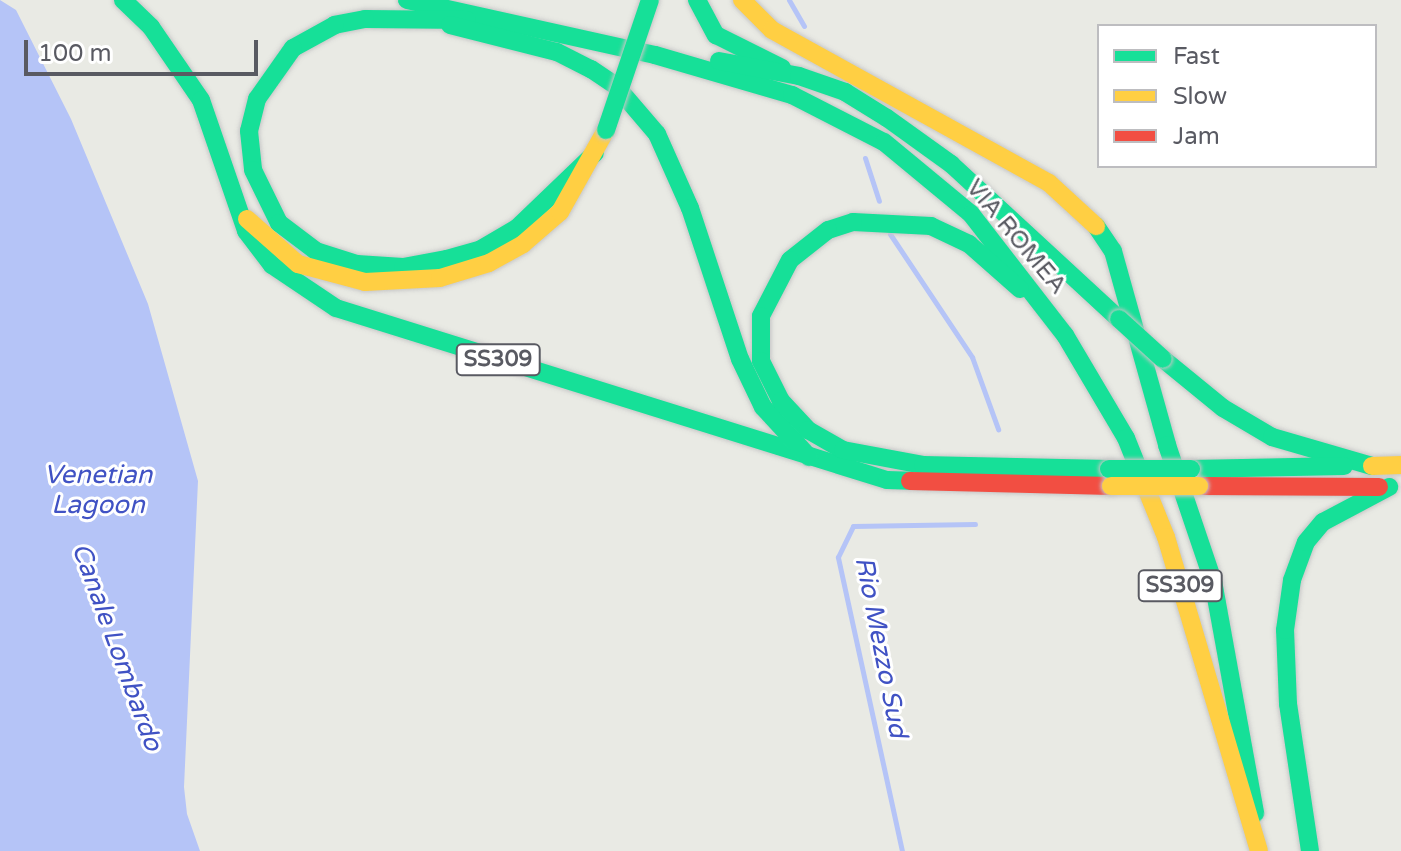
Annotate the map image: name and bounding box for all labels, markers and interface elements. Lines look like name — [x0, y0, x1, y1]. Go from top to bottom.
scale bar — [28, 24, 262, 74]
legend — [1097, 24, 1377, 168]
text: 100 m — [38, 39, 112, 68]
text: Fast — [1173, 42, 1220, 71]
text: Slow — [1173, 82, 1227, 111]
text: Jam — [1173, 122, 1220, 151]
street label: VIA ROMEA — [960, 174, 1072, 300]
road number: SS309 — [454, 342, 542, 378]
water label: Venetian Lagoon — [44, 459, 152, 520]
water label: Canale Lombardo — [65, 539, 169, 755]
water label: Rio Mezzo Sud — [848, 554, 914, 740]
road number: SS309 — [1136, 568, 1224, 604]

